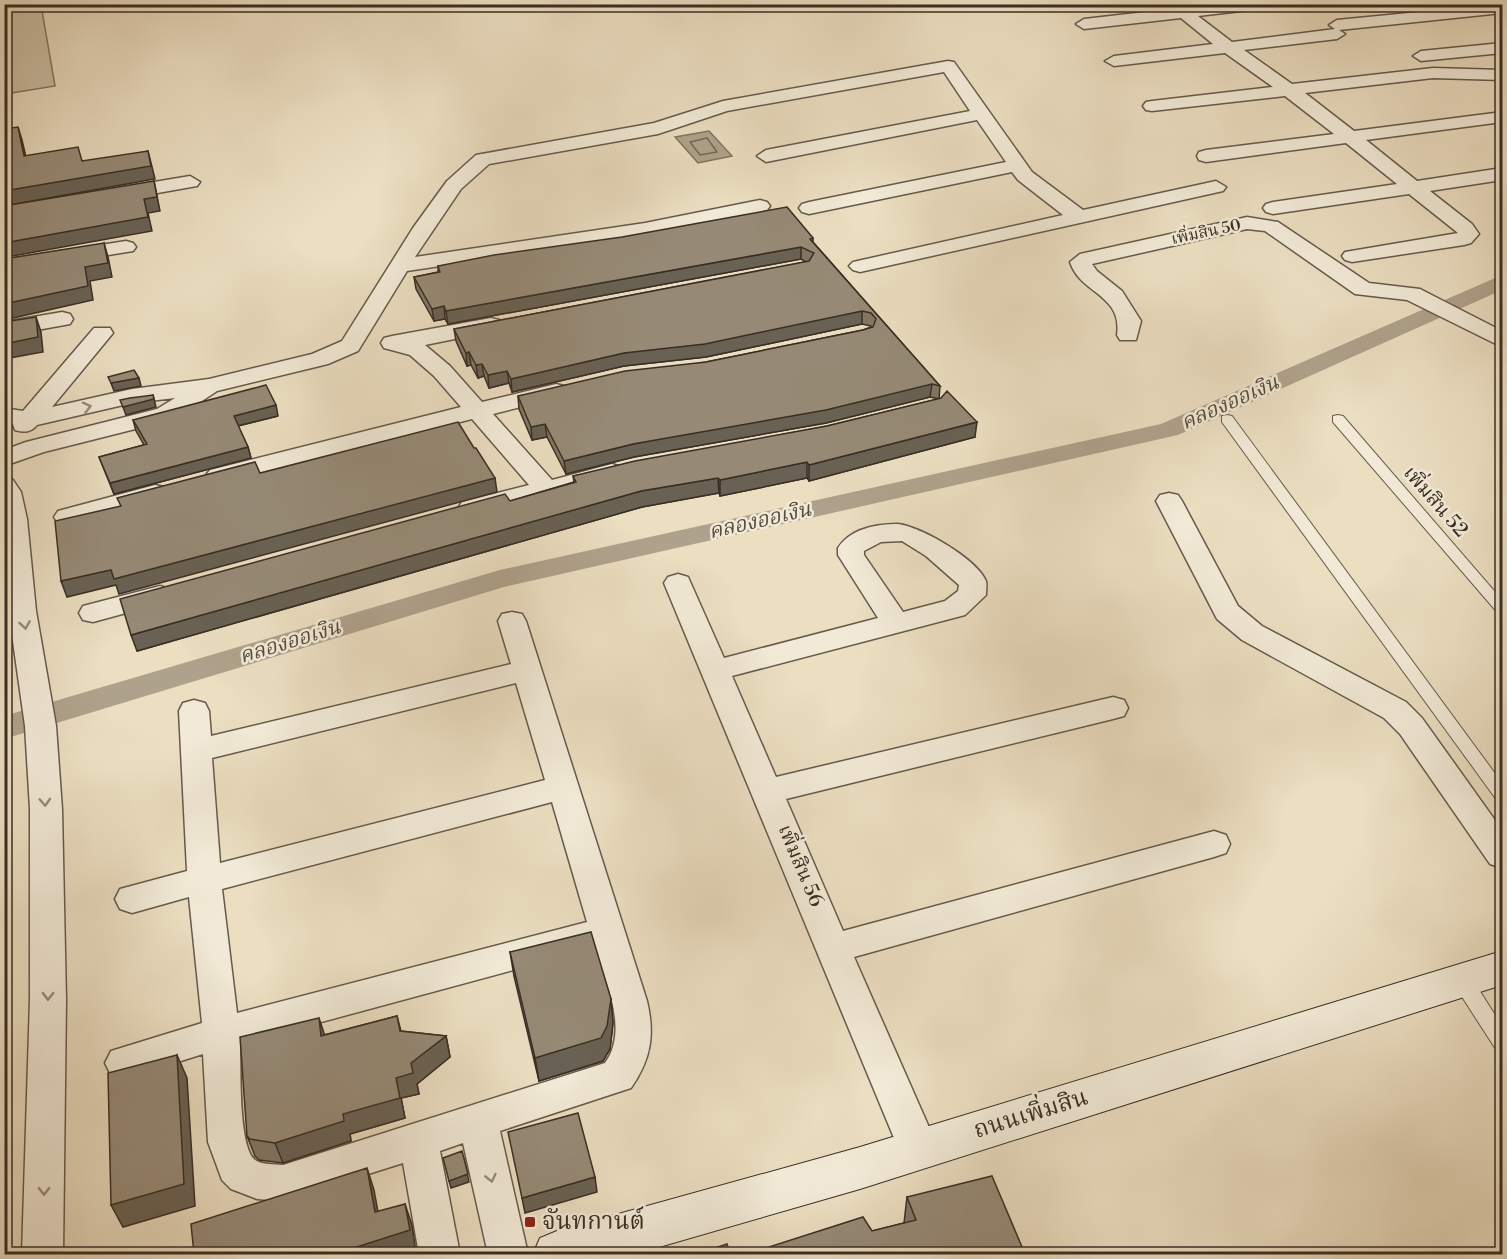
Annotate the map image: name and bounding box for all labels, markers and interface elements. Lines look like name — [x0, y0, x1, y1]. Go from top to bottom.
street label: เพิ่มสิน 50 — [1169, 213, 1243, 249]
water label: คลองออเงิน — [1177, 370, 1283, 436]
one-way arrow — [82, 402, 92, 415]
street label: เพิ่มสิน 52 — [1397, 459, 1475, 543]
water label: คลองออเงิน — [706, 497, 814, 545]
water label: คลองออเงิน — [236, 614, 344, 670]
one-way arrow — [18, 619, 31, 629]
one-way arrow — [38, 797, 51, 806]
street label: เพิ่มสิน 56 — [771, 820, 832, 911]
one-way arrow — [42, 992, 55, 1001]
street label: ถนนเพิ่มสิน — [969, 1079, 1092, 1146]
one-way arrow — [484, 1173, 497, 1183]
one-way arrow — [38, 1187, 50, 1196]
place label: จันทกานต์ — [542, 1205, 645, 1237]
marker: จันทกานต์ — [523, 1215, 537, 1229]

